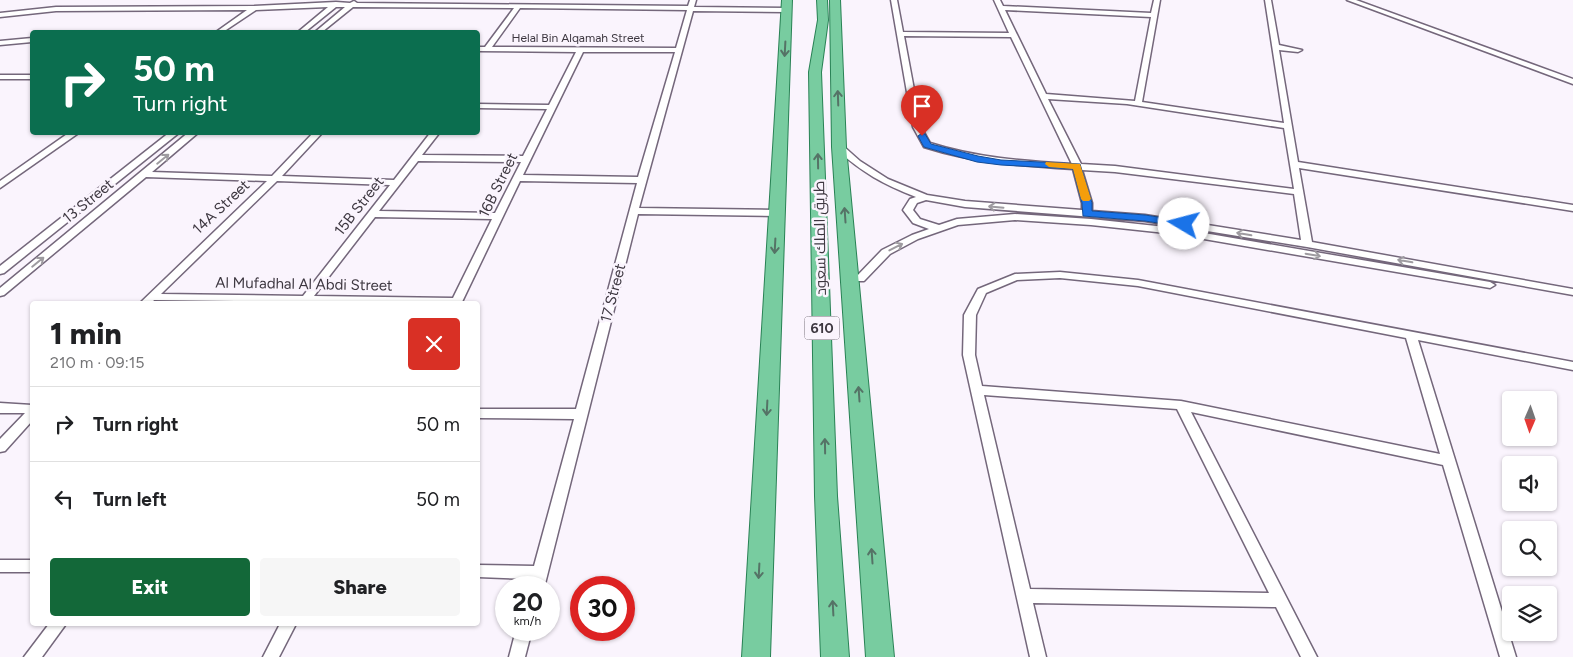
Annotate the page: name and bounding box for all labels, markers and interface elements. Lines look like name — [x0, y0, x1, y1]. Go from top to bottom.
street label: Helal Bin Alqamah Street — [511, 31, 645, 45]
one-way arrow — [780, 40, 789, 56]
text: 50 m — [133, 48, 215, 90]
icon: right — [50, 50, 115, 115]
pin — [901, 85, 943, 136]
text: Turn right — [133, 90, 228, 117]
one-way arrow — [833, 91, 843, 107]
icon: arrive — [908, 92, 936, 120]
street label: 16B Street — [475, 150, 521, 220]
one-way arrow — [156, 153, 169, 164]
one-way arrow — [813, 153, 822, 169]
street label: 15B Street — [330, 173, 388, 239]
street label: 13 Street — [59, 175, 117, 227]
street label: 14A Street — [189, 176, 253, 238]
street label: طريق الملك سعود — [810, 180, 831, 295]
position arrow — [1157, 197, 1209, 249]
one-way arrow — [988, 202, 1004, 212]
one-way arrow — [840, 207, 849, 223]
one-way arrow — [1237, 228, 1253, 238]
one-way arrow — [771, 238, 780, 254]
one-way arrow — [888, 242, 903, 252]
one-way arrow — [1305, 250, 1321, 260]
one-way arrow — [31, 256, 44, 267]
one-way arrow — [1397, 256, 1413, 266]
street label: 17 Street — [597, 261, 630, 324]
street label: Al Mufadhal Al Abdi Street — [215, 273, 393, 295]
text: 1 min — [50, 315, 122, 352]
road number: 610 — [804, 316, 840, 339]
button: close — [408, 318, 460, 370]
text: 210 m · 09:15 — [50, 353, 145, 372]
one-way arrow — [854, 386, 864, 402]
north arrow — [1502, 391, 1558, 446]
map controls — [1502, 391, 1557, 641]
one-way arrow — [763, 400, 772, 416]
icon: right — [50, 410, 78, 438]
text: Turn right — [93, 413, 179, 436]
text: 50 m — [416, 413, 460, 436]
one-way arrow — [820, 438, 830, 454]
button: sound — [1502, 456, 1557, 511]
icon: left — [50, 485, 78, 513]
text: Turn left — [93, 488, 167, 511]
text: 50 m — [416, 488, 460, 511]
button: search — [1502, 521, 1557, 576]
one-way arrow — [867, 548, 876, 564]
button: Exit — [50, 558, 250, 616]
button: Share — [260, 558, 460, 616]
one-way arrow — [755, 562, 764, 578]
speed limit sign: 30 — [570, 576, 635, 641]
button: layers — [1502, 586, 1557, 641]
text: 20 — [512, 587, 543, 617]
one-way arrow — [828, 601, 837, 617]
text: km/h — [514, 614, 541, 628]

